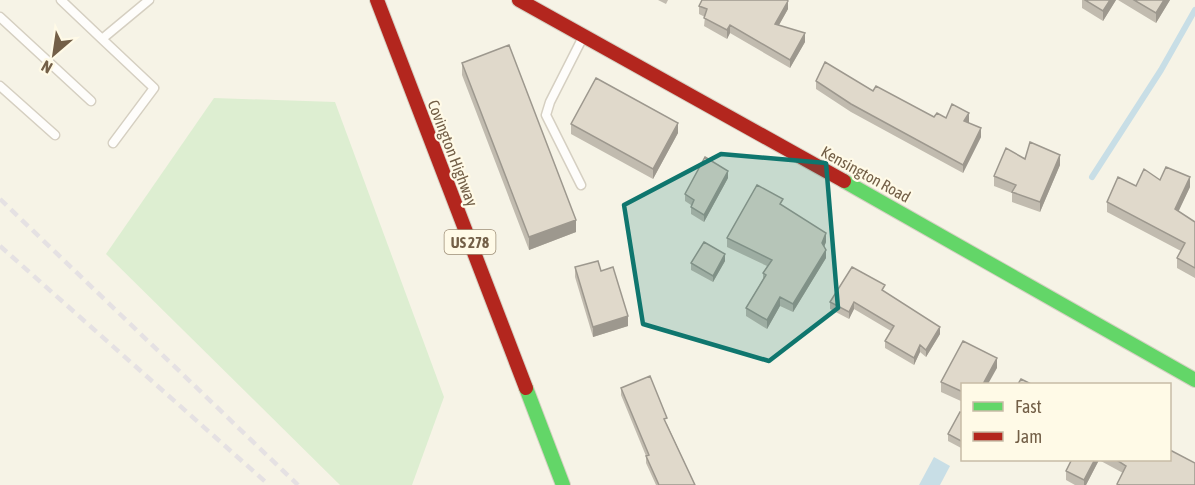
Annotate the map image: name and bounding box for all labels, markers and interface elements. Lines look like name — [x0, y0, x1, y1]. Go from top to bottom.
north arrow — [24, 24, 84, 84]
text: N — [38, 57, 55, 77]
street label: Covington Highway — [424, 97, 482, 209]
street label: Kensington Road — [818, 142, 914, 207]
road number: US 278 — [444, 230, 496, 254]
legend — [961, 383, 1171, 461]
text: Fast — [1015, 396, 1042, 417]
text: Jam — [1015, 426, 1042, 447]

